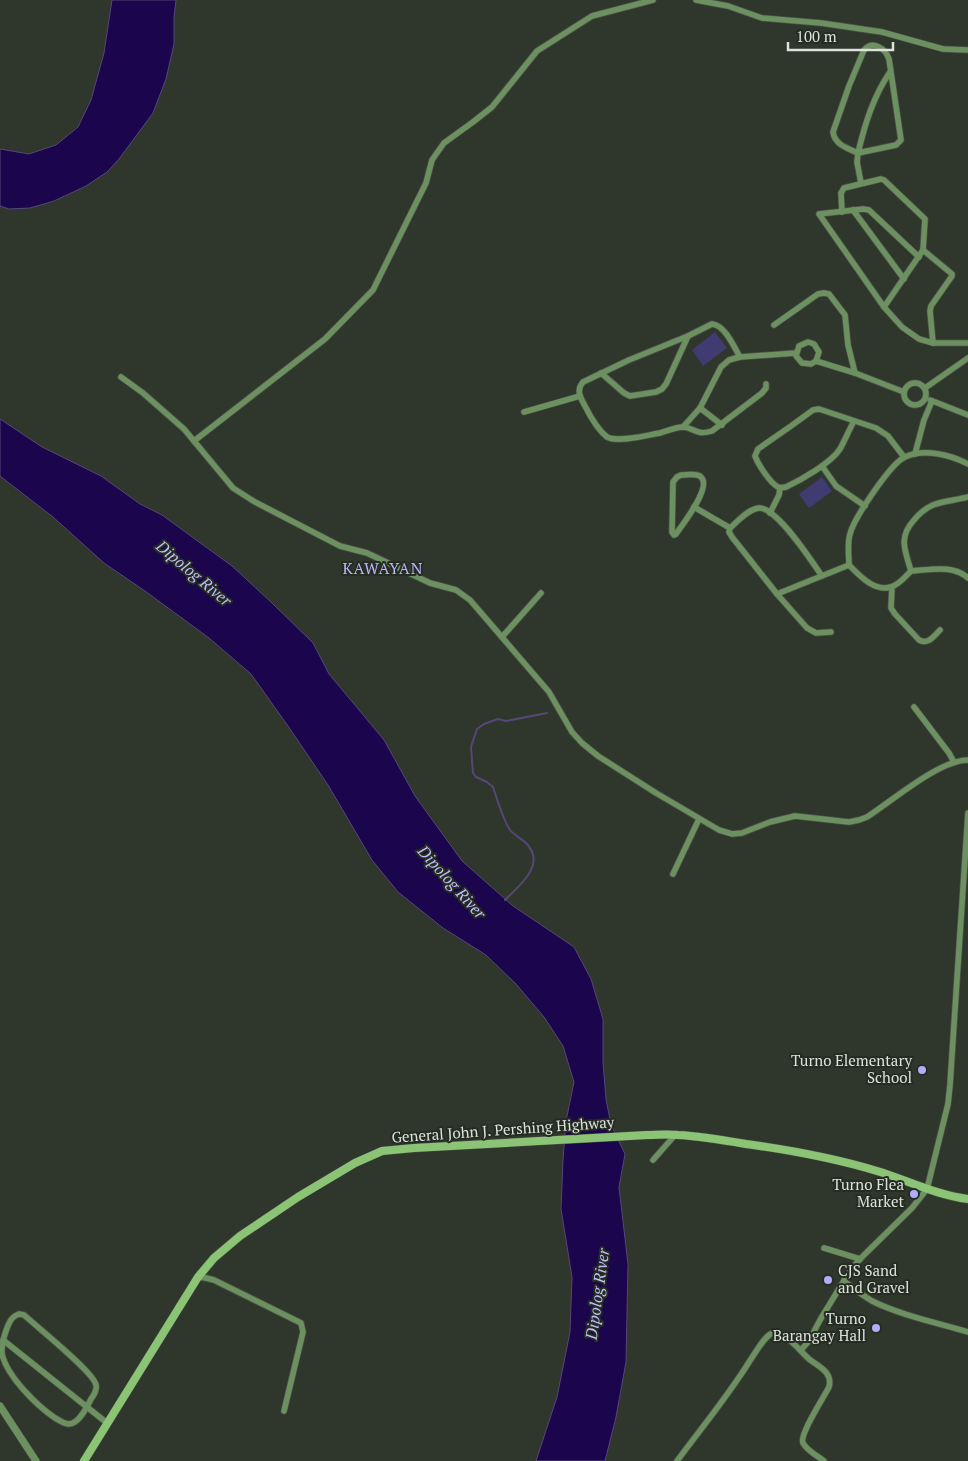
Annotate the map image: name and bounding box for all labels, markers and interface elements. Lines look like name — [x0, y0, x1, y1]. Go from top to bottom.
scale bar — [788, 20, 893, 52]
text: 100 m — [796, 26, 837, 46]
water label: Dipolog River — [151, 534, 237, 612]
district label: KAWAYAN — [343, 557, 423, 579]
water label: Dipolog River — [412, 840, 492, 924]
place label: Turno Elementary School — [791, 1050, 912, 1087]
marker: Turno Elementary School — [916, 1064, 928, 1076]
street label: General John J. Pershing Highway — [391, 1111, 615, 1147]
place label: Turno Flea Market — [832, 1174, 904, 1211]
marker: Turno Flea Market — [908, 1188, 920, 1200]
water label: Dipolog River — [580, 1246, 614, 1342]
place label: CJS Sand and Gravel — [838, 1260, 910, 1297]
marker: CJS Sand and Gravel — [822, 1274, 834, 1286]
place label: Turno Barangay Hall — [773, 1308, 866, 1345]
marker: Turno Barangay Hall — [870, 1322, 882, 1334]

